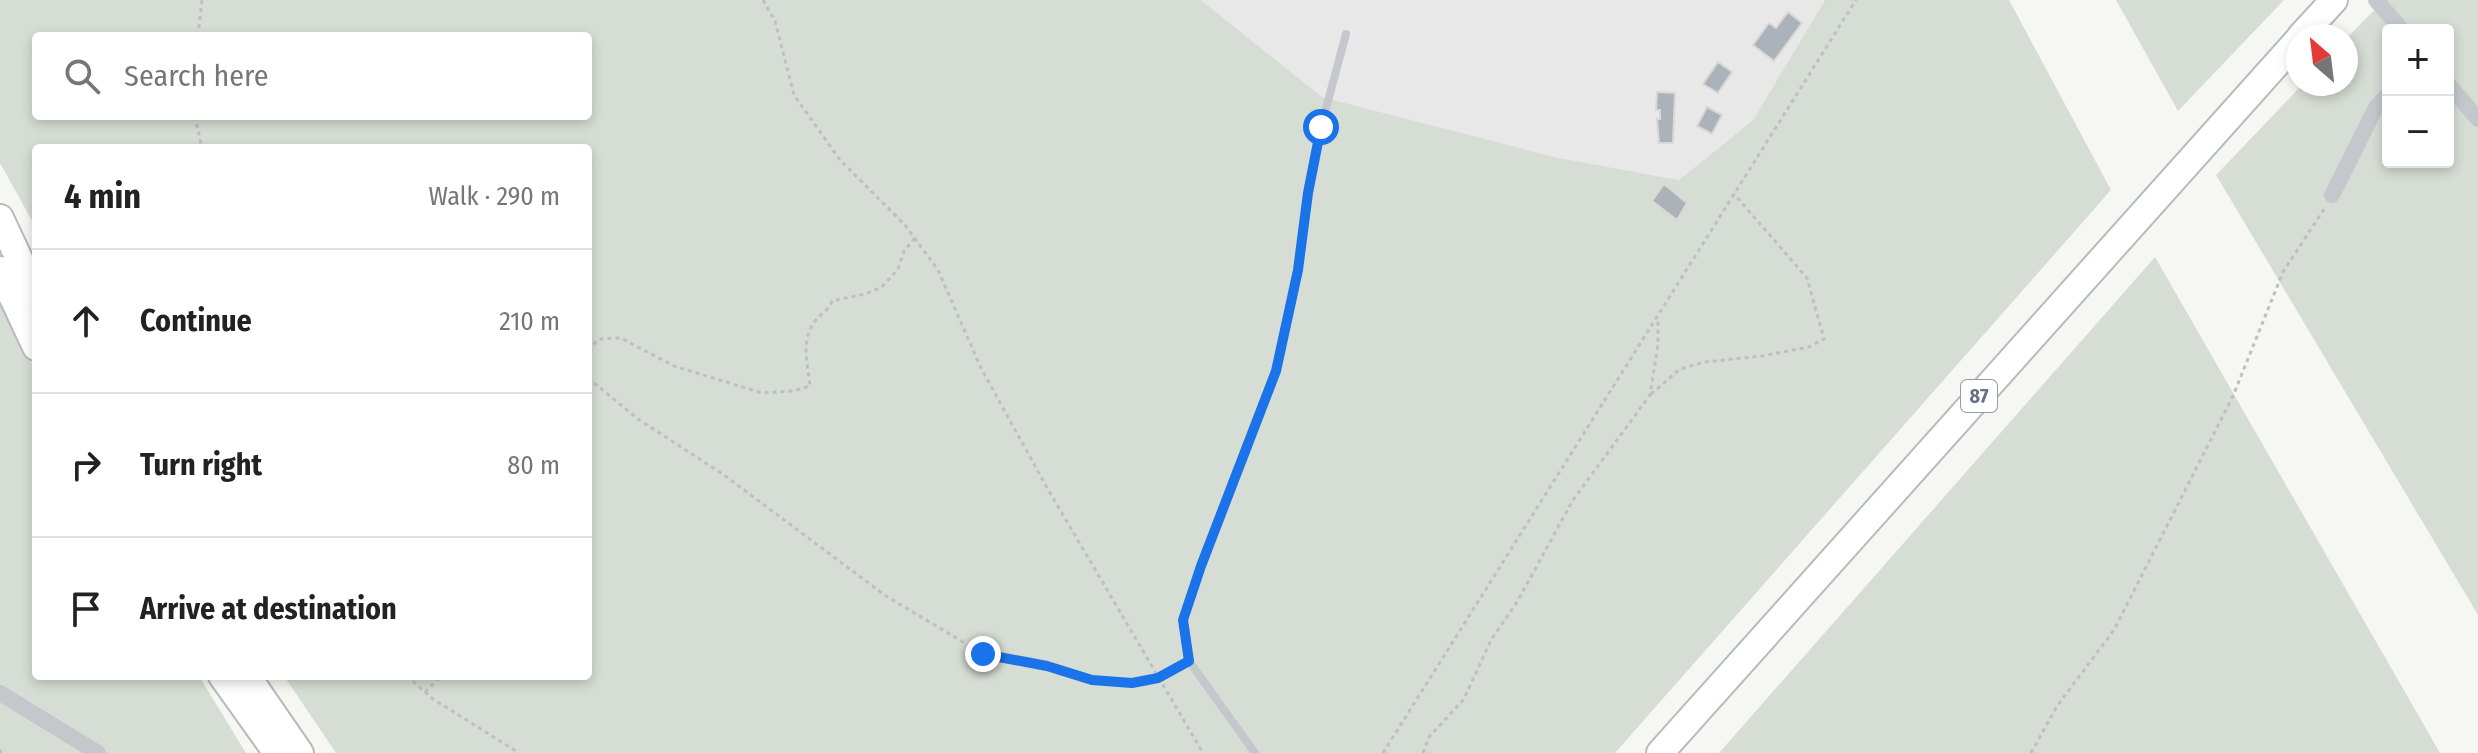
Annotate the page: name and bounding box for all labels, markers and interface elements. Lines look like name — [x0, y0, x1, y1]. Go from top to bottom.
north arrow — [2286, 24, 2358, 96]
map controls — [2382, 24, 2454, 168]
button: + — [2382, 24, 2454, 96]
search box — [32, 32, 592, 120]
icon: search — [60, 54, 104, 98]
text: Search here — [124, 58, 269, 94]
button: − — [2382, 96, 2454, 168]
route start — [1303, 109, 1339, 145]
text: 4 min — [64, 176, 141, 217]
text: Walk · 290 m — [429, 181, 560, 212]
icon: ahead — [64, 299, 108, 343]
text: Continue — [140, 303, 252, 339]
text: 210 m — [499, 306, 560, 337]
road number: 87 — [1961, 380, 1997, 412]
icon: right — [64, 443, 108, 487]
text: Turn right — [140, 447, 262, 483]
text: 80 m — [507, 450, 560, 481]
icon: arrive — [64, 587, 108, 631]
text: Arrive at destination — [140, 591, 397, 627]
route end — [965, 636, 1001, 672]

